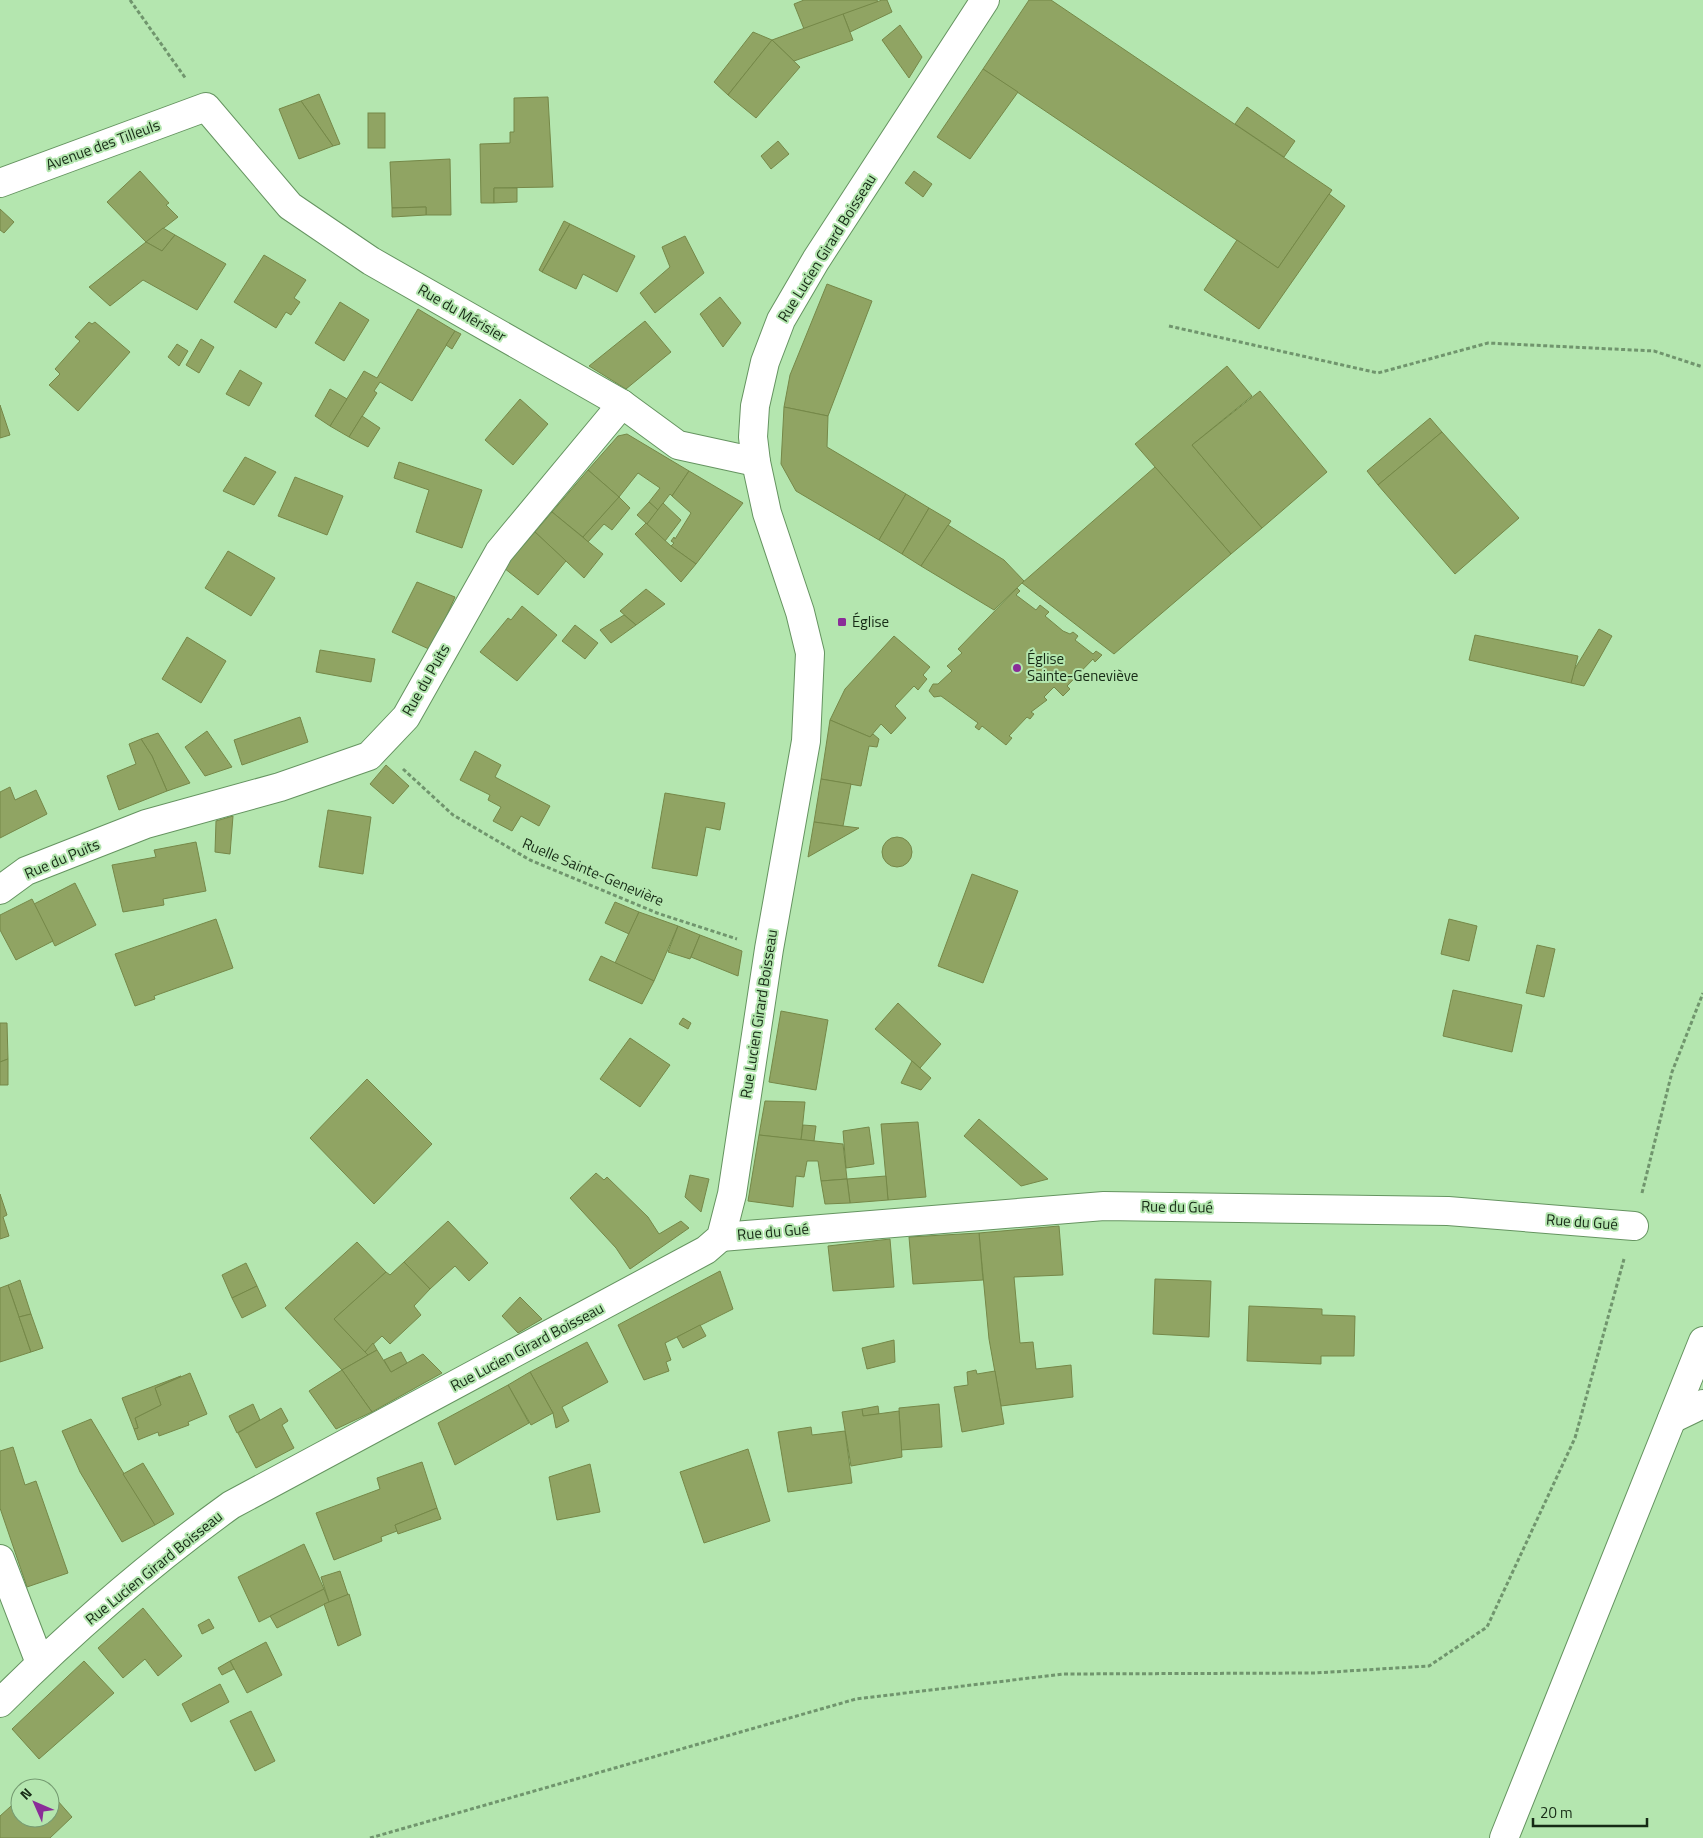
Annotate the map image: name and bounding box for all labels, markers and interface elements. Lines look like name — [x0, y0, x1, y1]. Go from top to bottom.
street label: Avenue des Tilleuls — [42, 113, 163, 176]
street label: Rue Lucien Girard Boisseau — [772, 169, 882, 326]
street label: Rue du Mérisier — [414, 278, 511, 347]
place label: Église — [852, 610, 889, 633]
marker: Église — [836, 616, 848, 628]
street label: Rue du Puits — [396, 640, 455, 720]
place label: Église Sainte-Geneviève — [1027, 647, 1138, 687]
marker: Église Sainte-Geneviève — [1011, 662, 1023, 674]
street label: Ruelle Sainte-Genevière — [519, 831, 668, 912]
street label: Rue du Puits — [21, 832, 103, 885]
street label: Rue Lucien Girard Boisseau — [734, 928, 783, 1100]
street label: Rue du Gué — [1141, 1194, 1213, 1219]
street label: Rue du Gué — [1545, 1208, 1619, 1235]
street label: Rue du Gué — [736, 1217, 810, 1246]
street label: Rue Lucien Girard Boisseau — [446, 1296, 608, 1397]
street label: Rue Lucien Girard Boisseau — [80, 1505, 227, 1630]
north arrow — [10, 1778, 60, 1828]
text: N — [15, 1783, 36, 1804]
scale bar — [1533, 1796, 1647, 1828]
text: 20 m — [1540, 1801, 1573, 1824]

